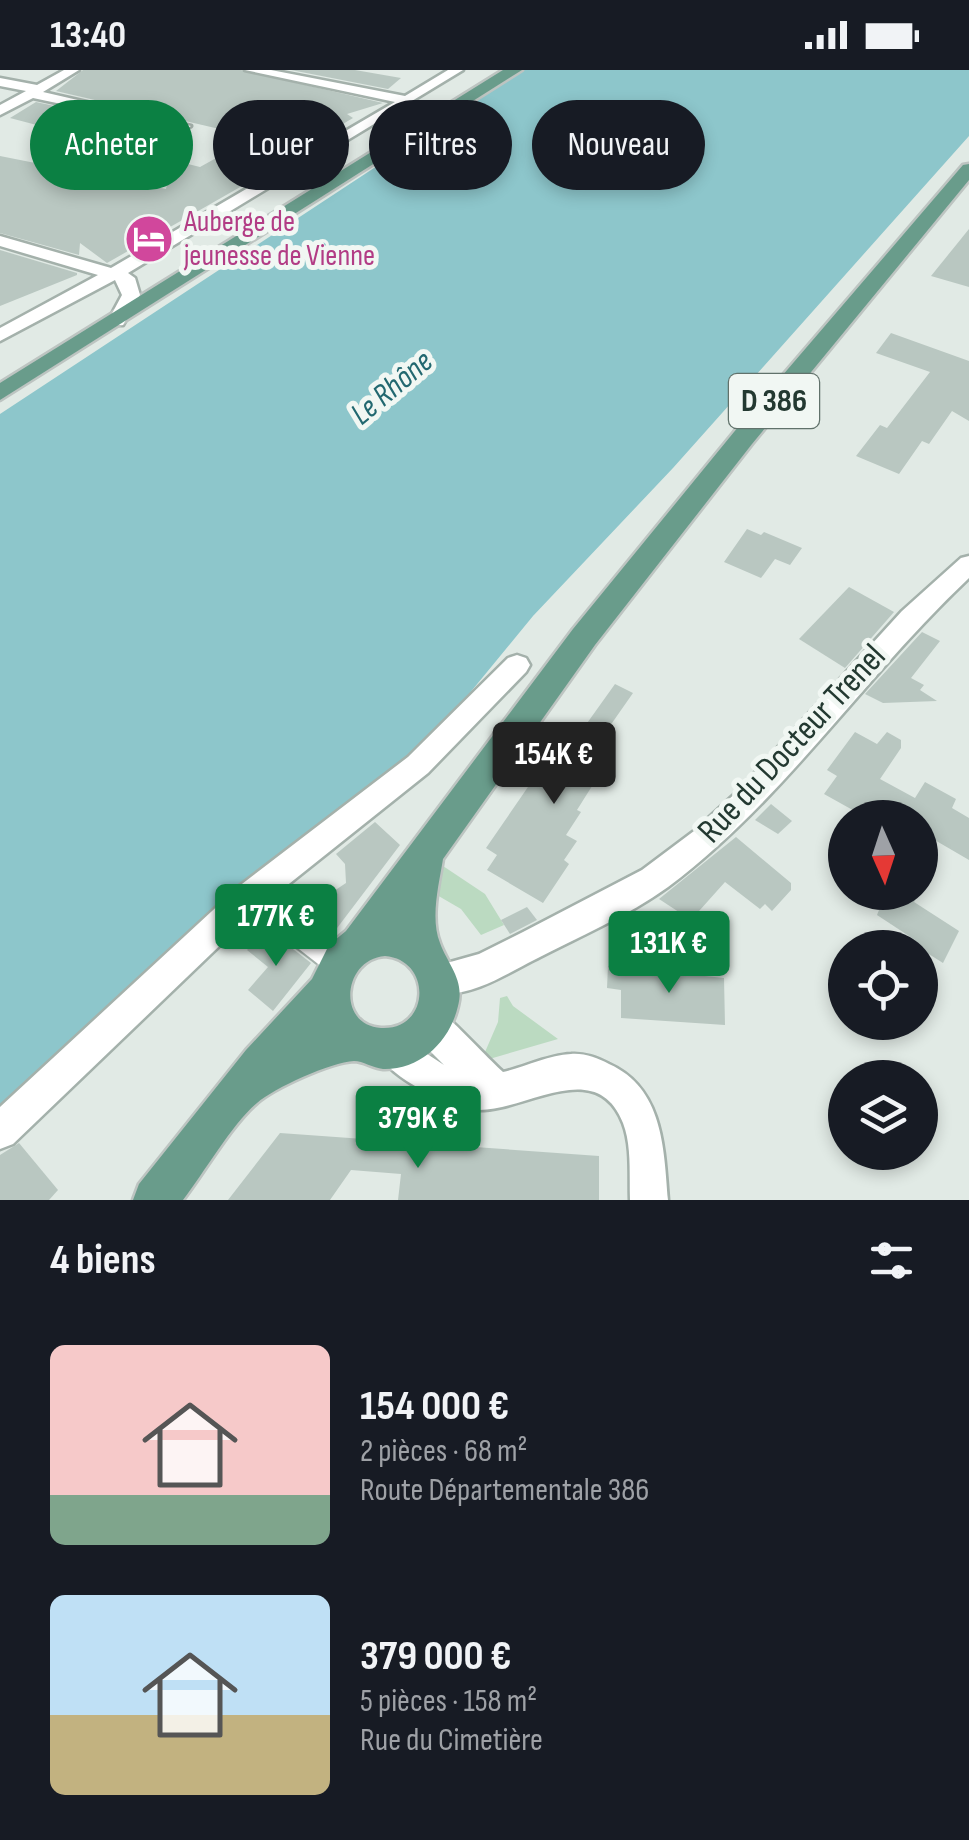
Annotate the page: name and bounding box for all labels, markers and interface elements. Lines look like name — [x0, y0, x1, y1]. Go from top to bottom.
text: 13:40 — [50, 13, 126, 58]
chip: Acheter — [30, 100, 193, 190]
chip: Louer — [213, 100, 349, 190]
chip: Filtres — [369, 100, 512, 190]
chip: Nouveau — [532, 100, 705, 190]
place label: Auberge de jeunesse de Vienne — [183, 204, 375, 274]
hotel icon: Auberge de jeunesse de Vienne — [123, 213, 175, 265]
water label: Le Rhône — [343, 342, 441, 434]
road number: D 386 — [729, 374, 819, 428]
street label: Rue du Docteur Trenel — [689, 636, 895, 852]
pin: 154K € — [473, 722, 635, 807]
text: 154K € — [515, 735, 593, 774]
north arrow — [828, 800, 938, 910]
map controls — [828, 800, 938, 1170]
pin: 177K € — [195, 884, 357, 969]
text: 177K € — [237, 897, 315, 936]
pin: 131K € — [588, 911, 750, 996]
text: 131K € — [631, 924, 707, 963]
button: locate — [828, 930, 938, 1040]
button: layers — [828, 1060, 938, 1170]
pin: 379K € — [337, 1086, 499, 1171]
text: 379K € — [378, 1099, 458, 1138]
icon: filters — [864, 1233, 919, 1288]
text: 4 biens — [50, 1235, 156, 1286]
text: 154 000 € — [360, 1381, 509, 1432]
icon: home — [130, 1385, 250, 1505]
text: 2 pièces · 68 m² — [360, 1432, 528, 1471]
text: Route Départementale 386 — [360, 1471, 649, 1510]
text: 379 000 € — [360, 1631, 512, 1682]
icon: home — [130, 1635, 250, 1755]
text: 5 pièces · 158 m² — [360, 1682, 537, 1721]
text: Rue du Cimetière — [360, 1721, 543, 1760]

